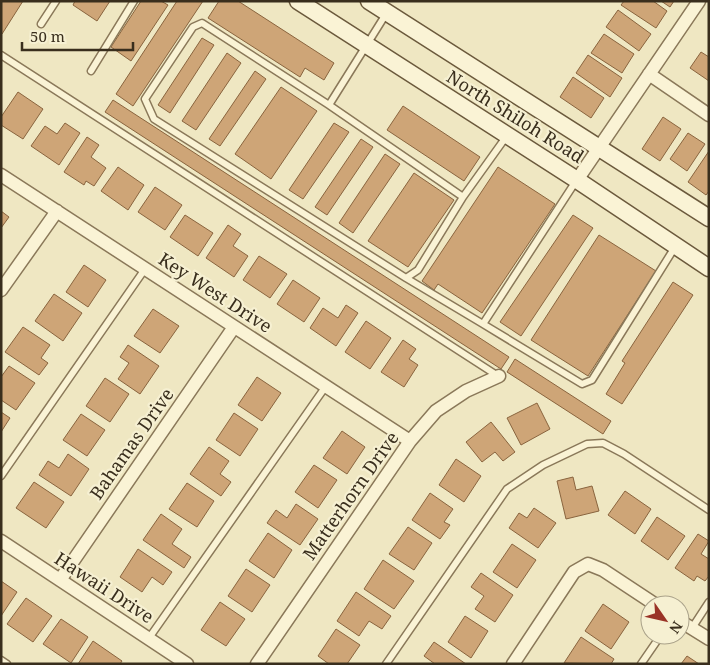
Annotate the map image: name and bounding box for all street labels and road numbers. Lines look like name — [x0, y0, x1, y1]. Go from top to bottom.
street label: North Shiloh Road — [442, 64, 589, 168]
street label: Key West Drive — [154, 247, 277, 338]
street label: Bahamas Drive — [84, 383, 179, 504]
street label: Matterhorn Drive — [297, 426, 404, 564]
street label: Hawaii Drive — [50, 546, 159, 628]

